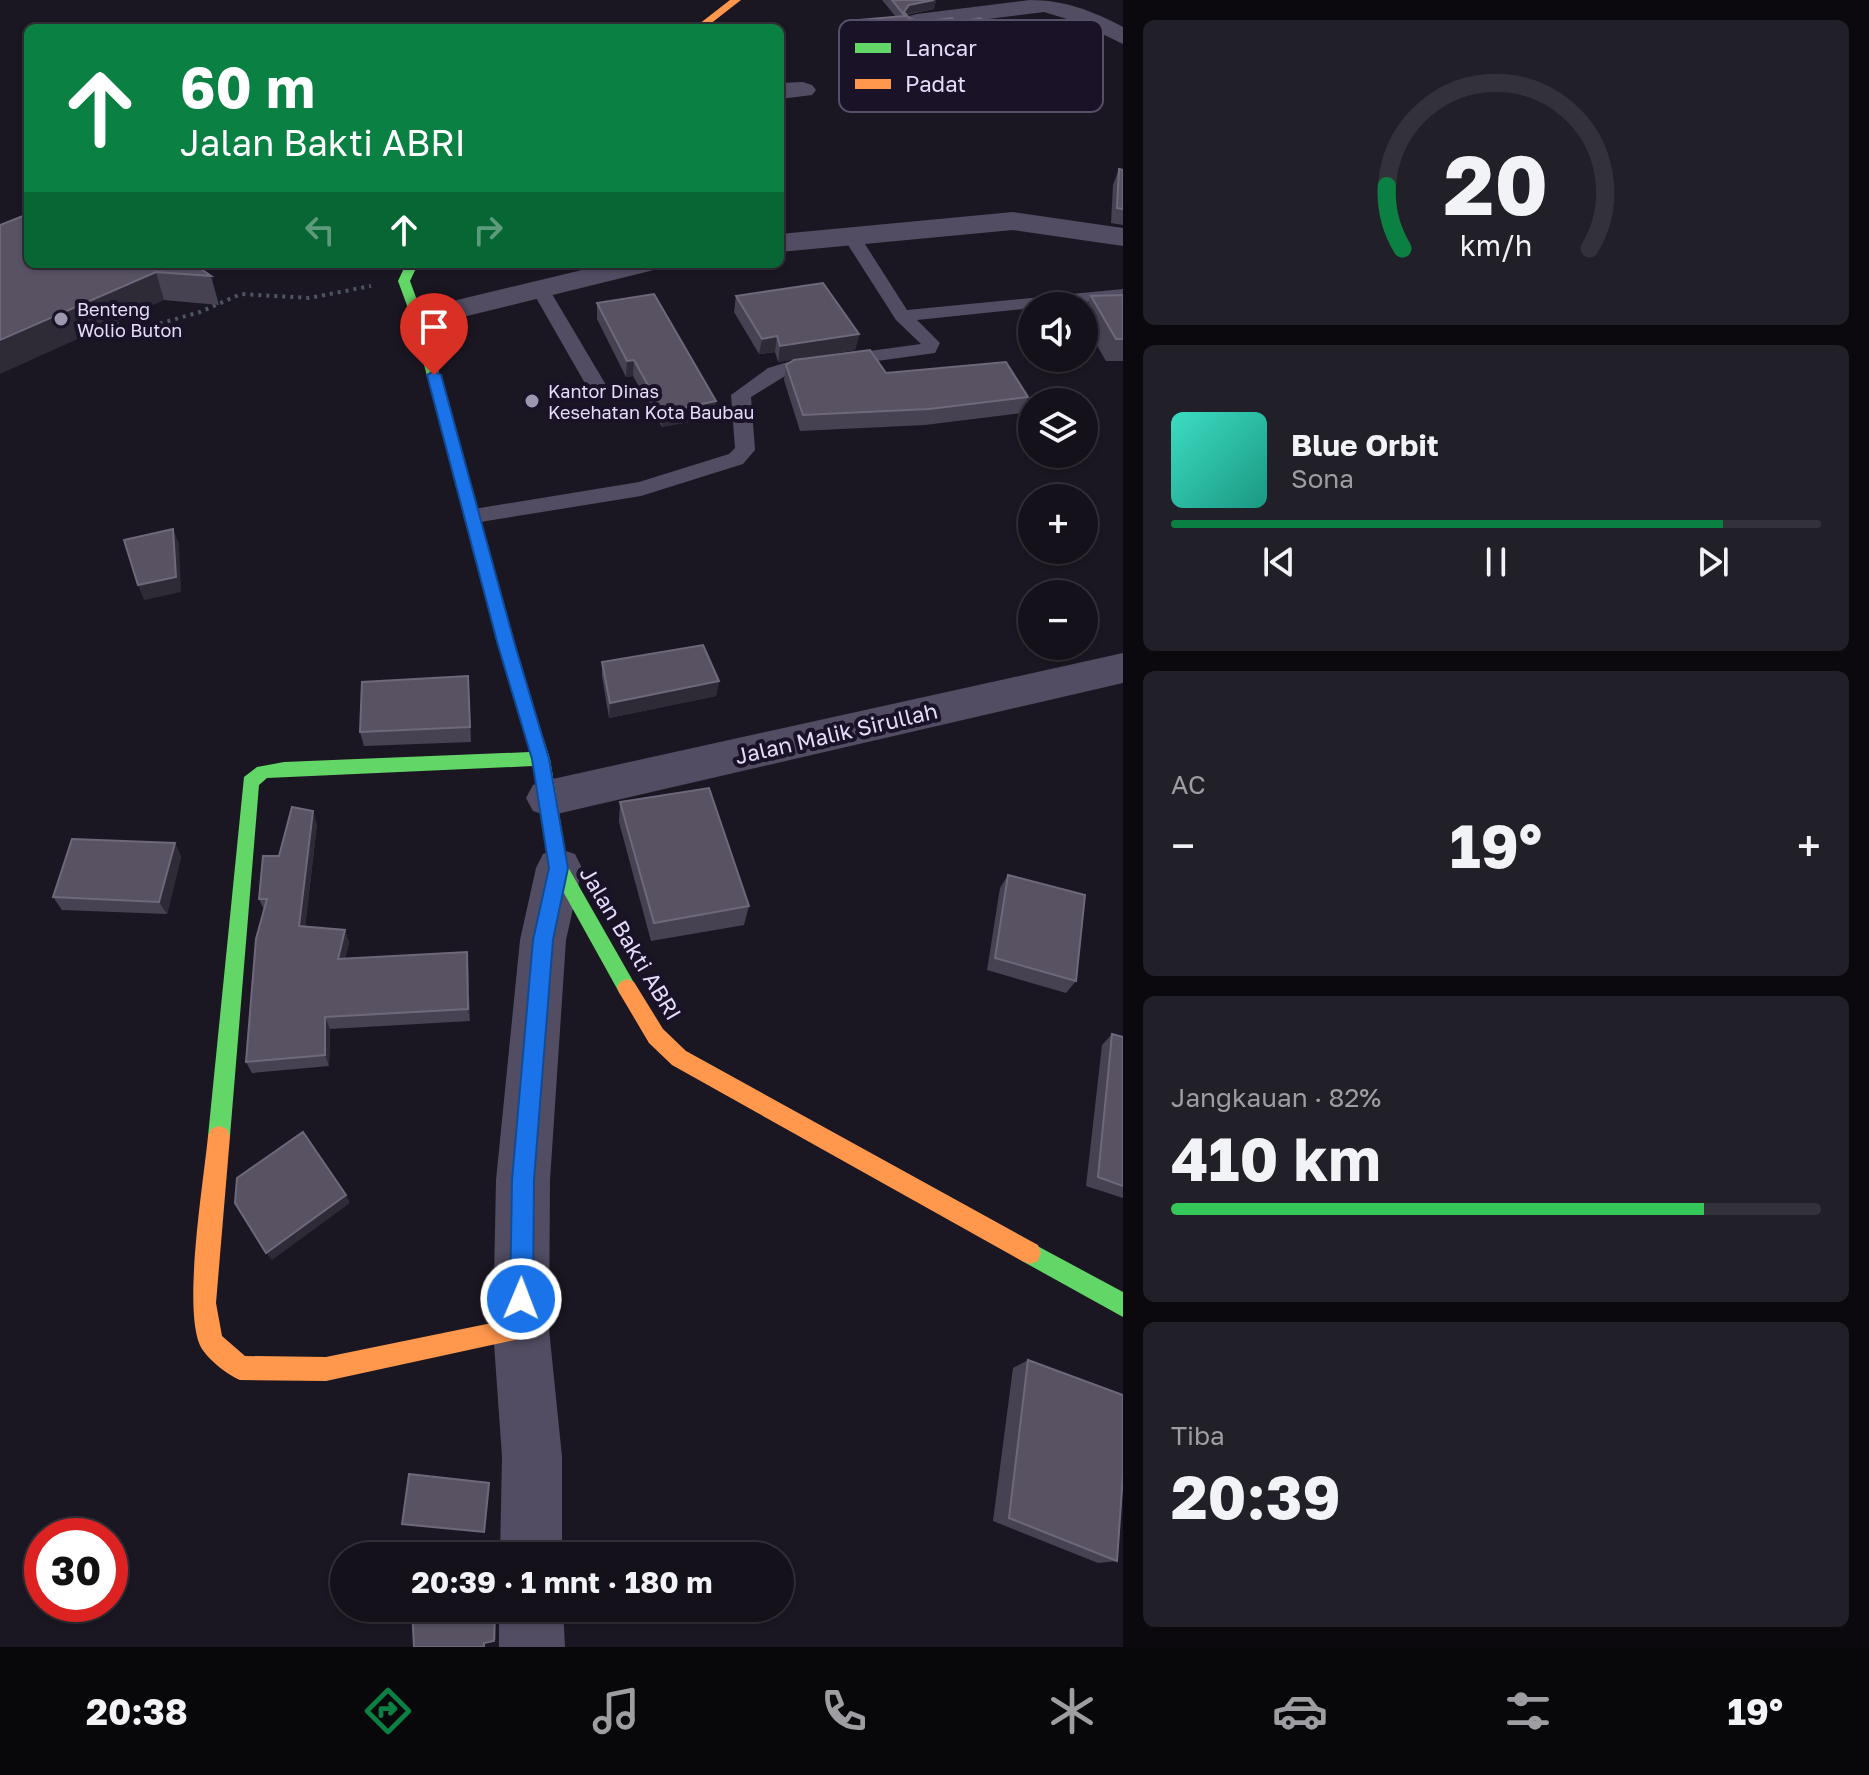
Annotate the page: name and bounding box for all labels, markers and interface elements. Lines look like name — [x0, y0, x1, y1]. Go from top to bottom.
legend — [839, 20, 1103, 112]
text: Lancar — [905, 34, 977, 61]
text: 60 m — [180, 53, 315, 120]
icon: ahead — [48, 56, 152, 160]
text: Padat — [905, 70, 966, 97]
text: Jalan Bakti ABRI — [180, 121, 466, 164]
text: 20 — [1444, 132, 1548, 232]
icon: left — [298, 208, 342, 252]
icon: ahead — [382, 208, 426, 252]
icon: right — [466, 208, 510, 252]
text: km/h — [1460, 228, 1532, 262]
map controls — [1018, 292, 1098, 660]
button: sound — [1018, 292, 1098, 372]
pin — [400, 293, 468, 375]
place label: Benteng Wolio Buton — [77, 298, 182, 341]
icon: arrive — [412, 305, 456, 349]
marker: Benteng Wolio Buton — [52, 310, 70, 328]
place label: Kantor Dinas Kesehatan Kota Baubau — [548, 380, 754, 423]
button: layers — [1018, 388, 1098, 468]
marker: Kantor Dinas Kesehatan Kota Baubau — [523, 392, 541, 410]
text: Blue Orbit — [1291, 427, 1439, 463]
text: Sona — [1291, 463, 1354, 494]
button: + — [1018, 484, 1098, 564]
icon: previous — [1257, 540, 1301, 584]
icon: pause — [1474, 540, 1518, 584]
icon: next — [1691, 540, 1735, 584]
button: − — [1018, 580, 1098, 660]
street label: Jalan Malik Sirullah — [732, 697, 940, 769]
text: AC — [1171, 769, 1206, 800]
text: 19° — [1450, 809, 1542, 881]
text: − — [1171, 819, 1195, 872]
text: + — [1797, 819, 1821, 872]
street label: Jalan Bakti ABRI — [574, 861, 688, 1025]
text: Jangkauan · 82% — [1171, 1082, 1381, 1113]
text: 410 km — [1171, 1122, 1381, 1194]
position arrow — [479, 1257, 563, 1341]
text: Tiba — [1171, 1420, 1225, 1451]
text: 20:39 — [1171, 1460, 1341, 1532]
speed limit sign: 30 — [24, 1518, 128, 1622]
text: 20:39 · 1 mnt · 180 m — [411, 1564, 713, 1600]
icon: directions — [360, 1683, 416, 1739]
icon: music — [588, 1683, 644, 1739]
icon: phone — [816, 1683, 872, 1739]
icon: climate — [1044, 1683, 1100, 1739]
icon: car — [1272, 1683, 1328, 1739]
icon: filters — [1500, 1683, 1556, 1739]
text: 20:38 — [86, 1690, 188, 1733]
text: 19° — [1728, 1690, 1783, 1733]

